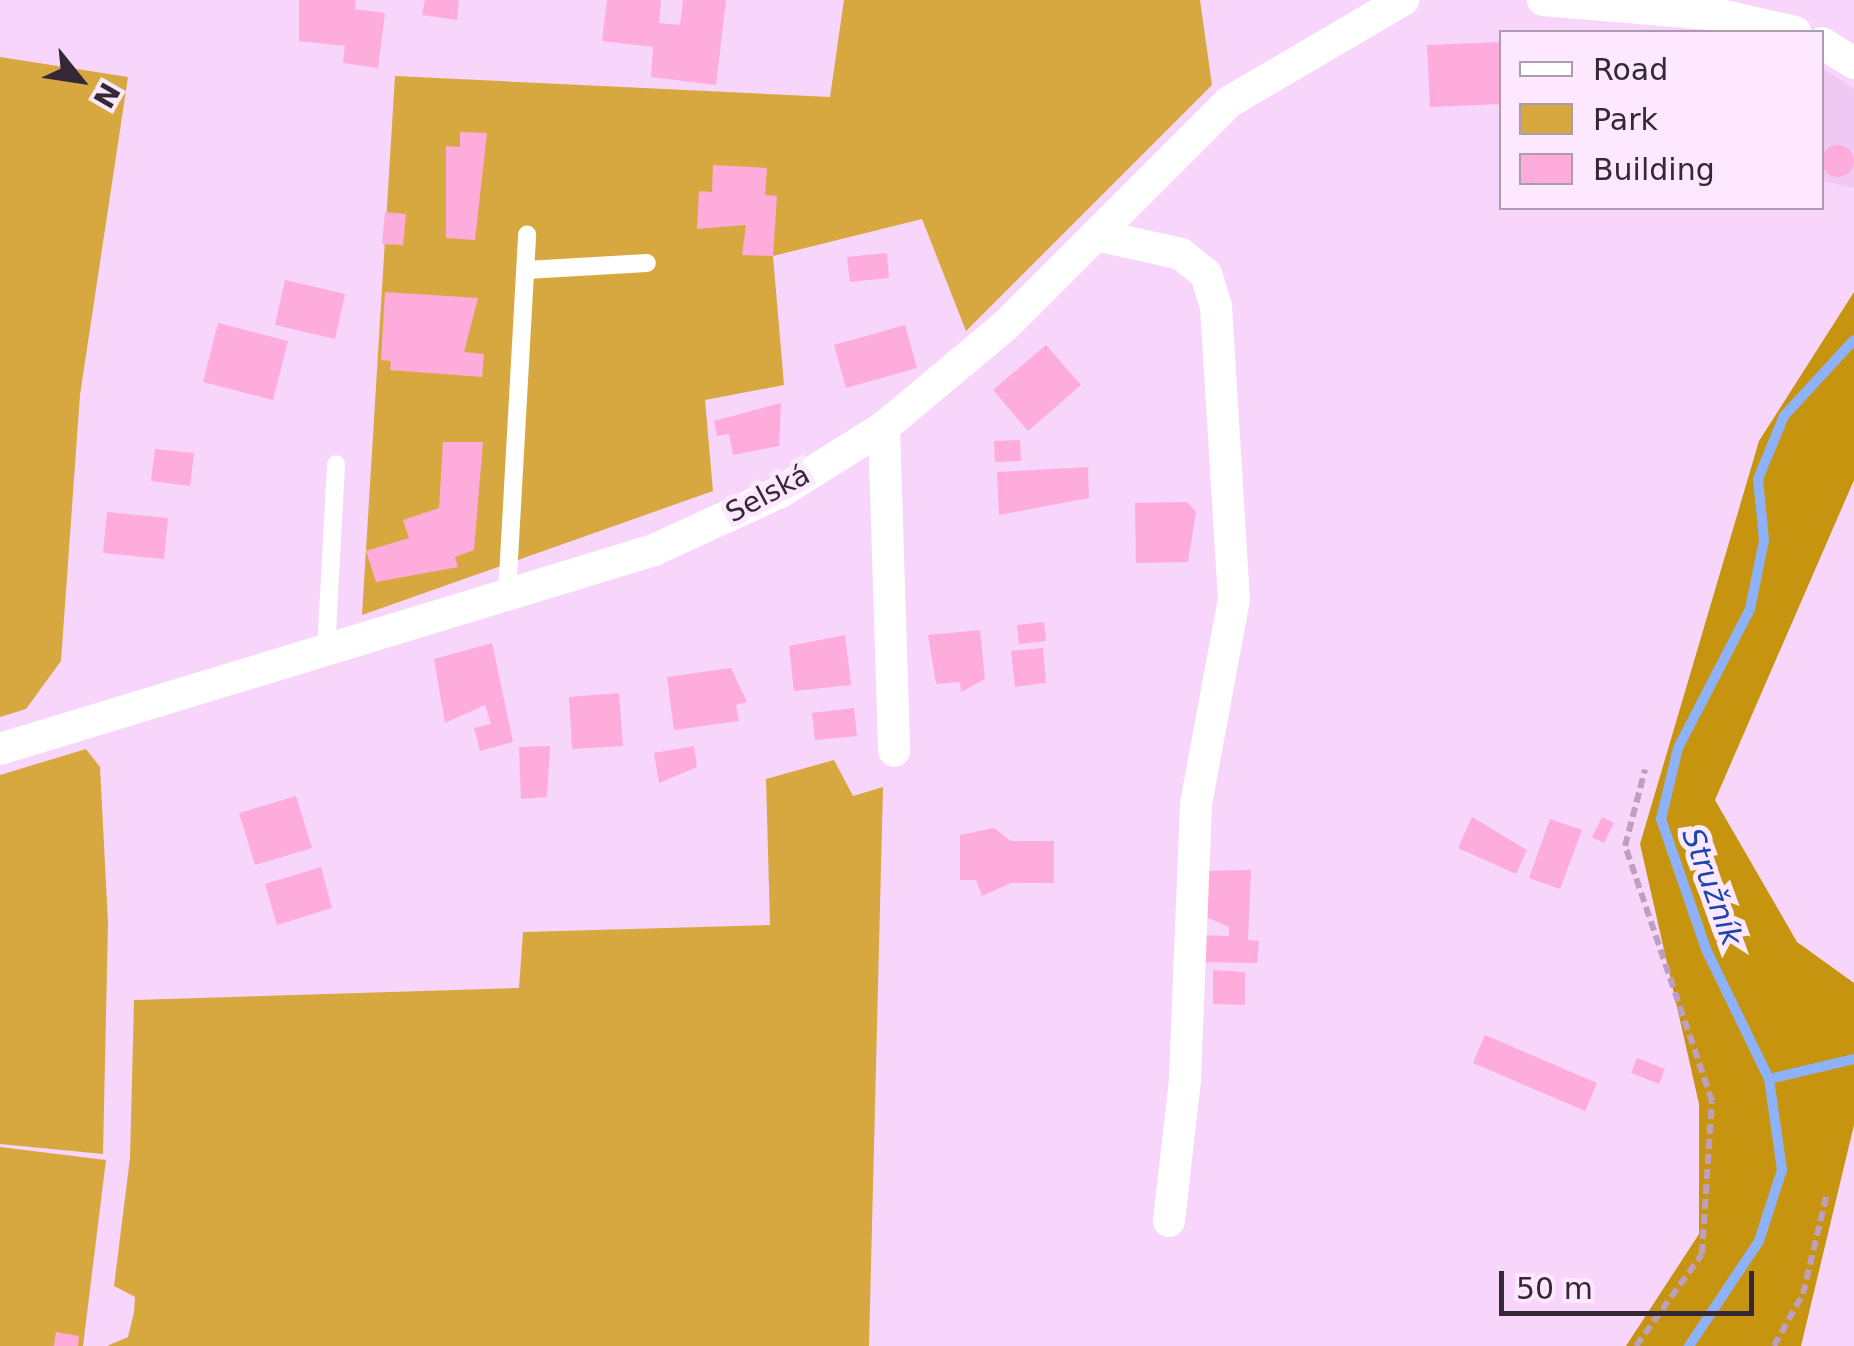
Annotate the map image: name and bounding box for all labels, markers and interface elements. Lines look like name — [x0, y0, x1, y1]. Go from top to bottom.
north arrow — [30, 30, 130, 130]
legend — [1499, 30, 1824, 210]
text: Road — [1593, 52, 1668, 87]
text: N — [86, 77, 127, 114]
text: Park — [1593, 102, 1658, 137]
text: Building — [1593, 152, 1715, 187]
street label: Selská — [720, 458, 816, 530]
water label: Stružník — [1674, 823, 1750, 951]
scale bar — [1504, 1251, 1759, 1313]
text: 50 m — [1516, 1271, 1593, 1306]

